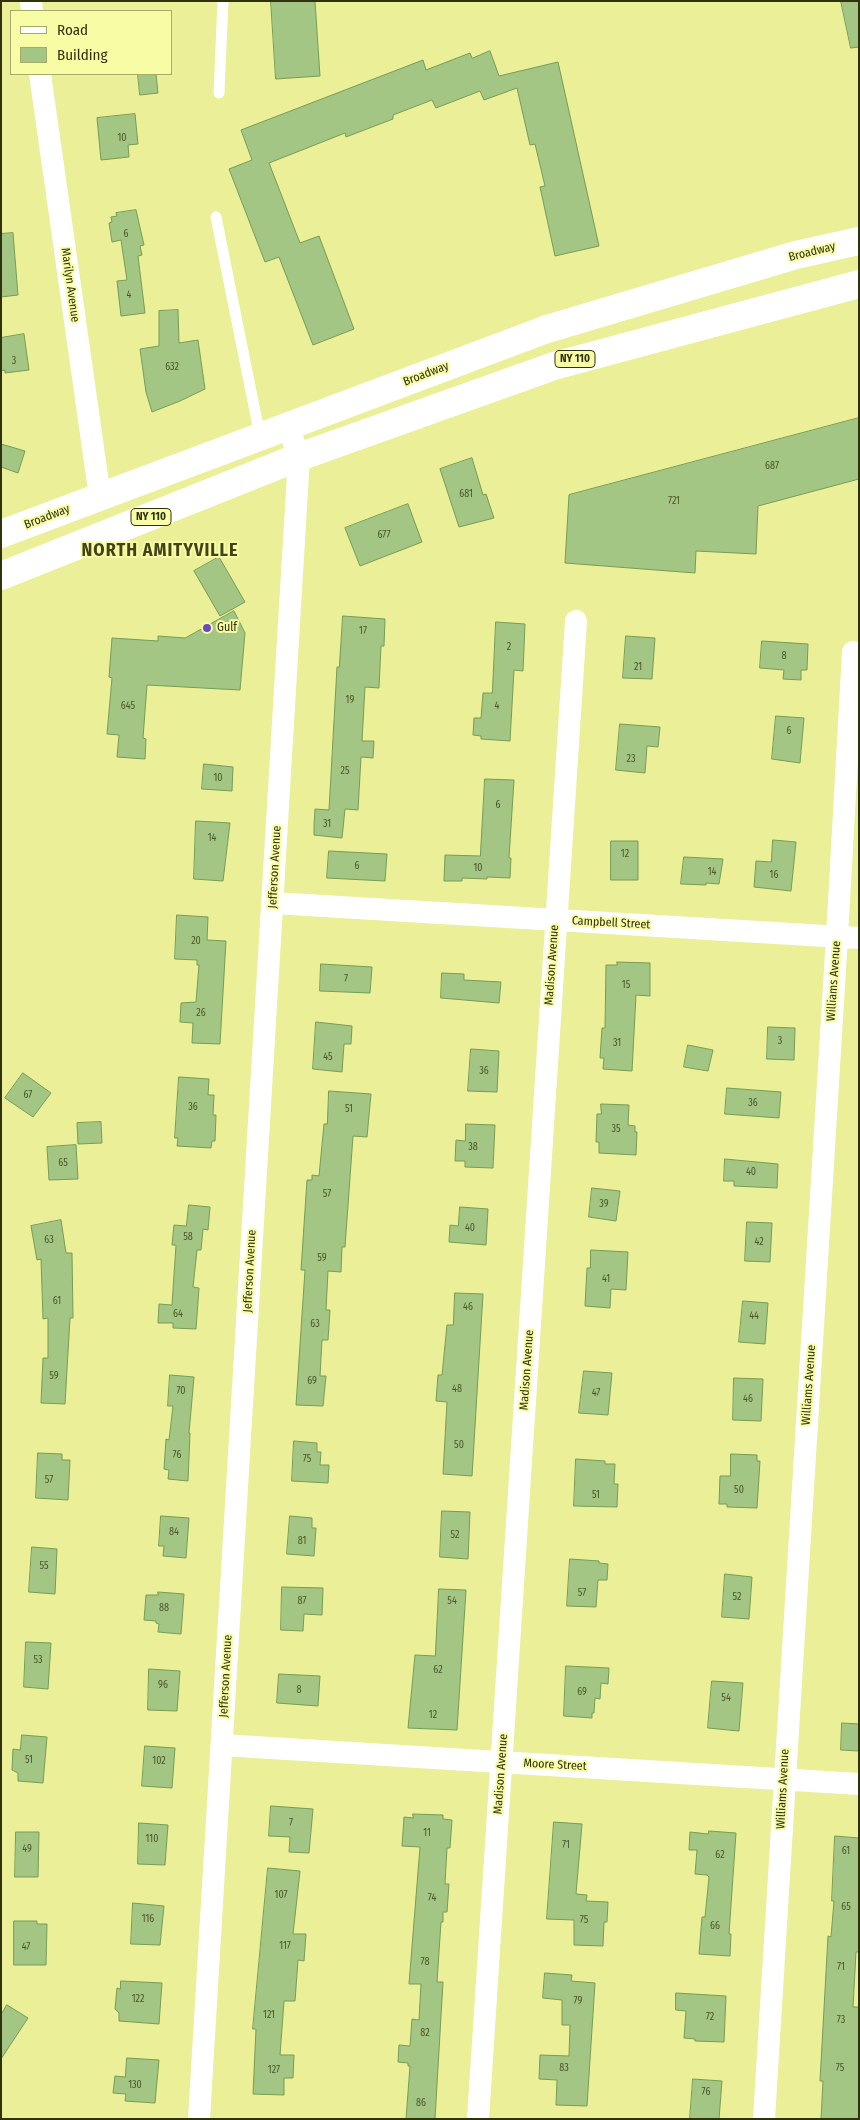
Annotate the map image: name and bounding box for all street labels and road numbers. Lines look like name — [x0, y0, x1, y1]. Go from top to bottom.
street label: Broadway — [787, 239, 837, 265]
street label: Marilyn Avenue — [58, 247, 82, 323]
road number: NY 110 — [555, 350, 595, 368]
street label: Broadway — [401, 359, 451, 389]
street label: Broadway — [22, 502, 72, 532]
road number: NY 110 — [131, 508, 171, 526]
street label: Jefferson Avenue — [266, 825, 284, 909]
street label: Campbell Street — [571, 914, 651, 932]
street label: Madison Avenue — [542, 924, 562, 1006]
street label: Williams Avenue — [824, 940, 844, 1022]
street label: Jefferson Avenue — [241, 1229, 259, 1313]
street label: Madison Avenue — [517, 1329, 537, 1411]
street label: Williams Avenue — [799, 1344, 819, 1426]
street label: Jefferson Avenue — [217, 1634, 235, 1718]
street label: Madison Avenue — [491, 1733, 511, 1815]
street label: Williams Avenue — [774, 1748, 792, 1830]
street label: Moore Street — [523, 1756, 587, 1774]

